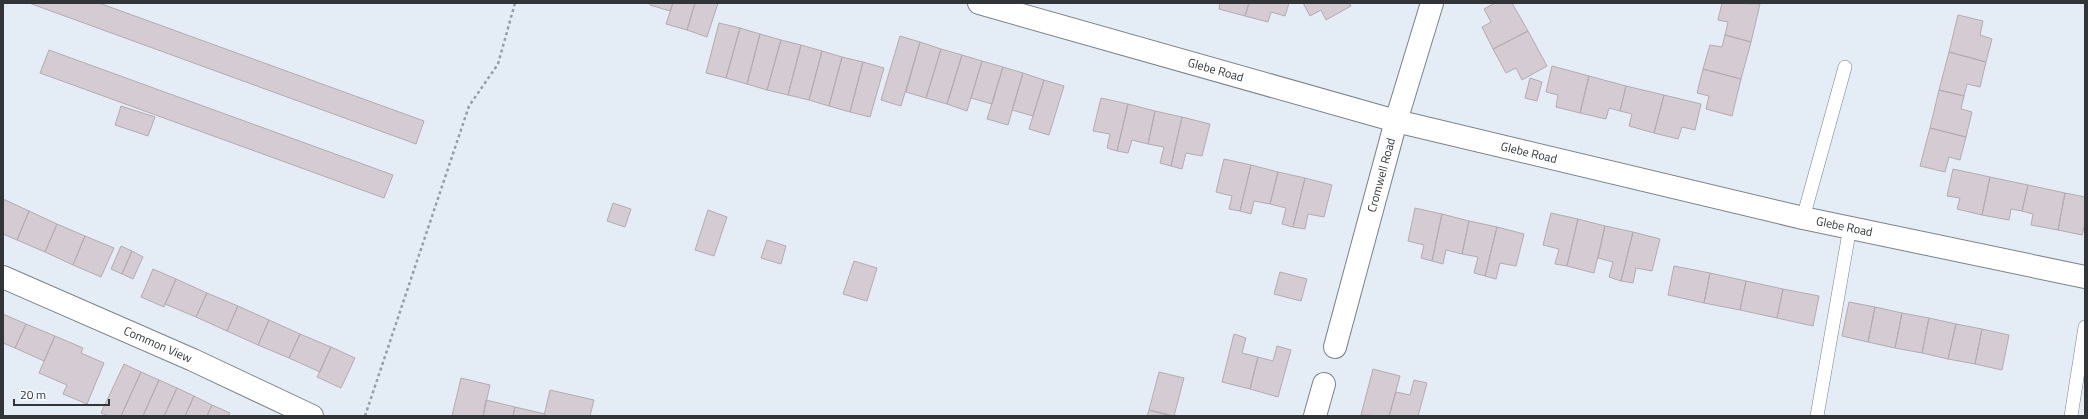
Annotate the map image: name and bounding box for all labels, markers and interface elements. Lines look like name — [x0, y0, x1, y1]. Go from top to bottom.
street label: Glebe Road — [1186, 53, 1246, 86]
street label: Cromwell Road — [1362, 136, 1400, 214]
street label: Glebe Road — [1499, 136, 1559, 168]
street label: Glebe Road — [1814, 211, 1874, 241]
street label: Common View — [121, 321, 195, 368]
scale bar — [14, 381, 109, 407]
text: 20 m — [20, 385, 46, 404]

